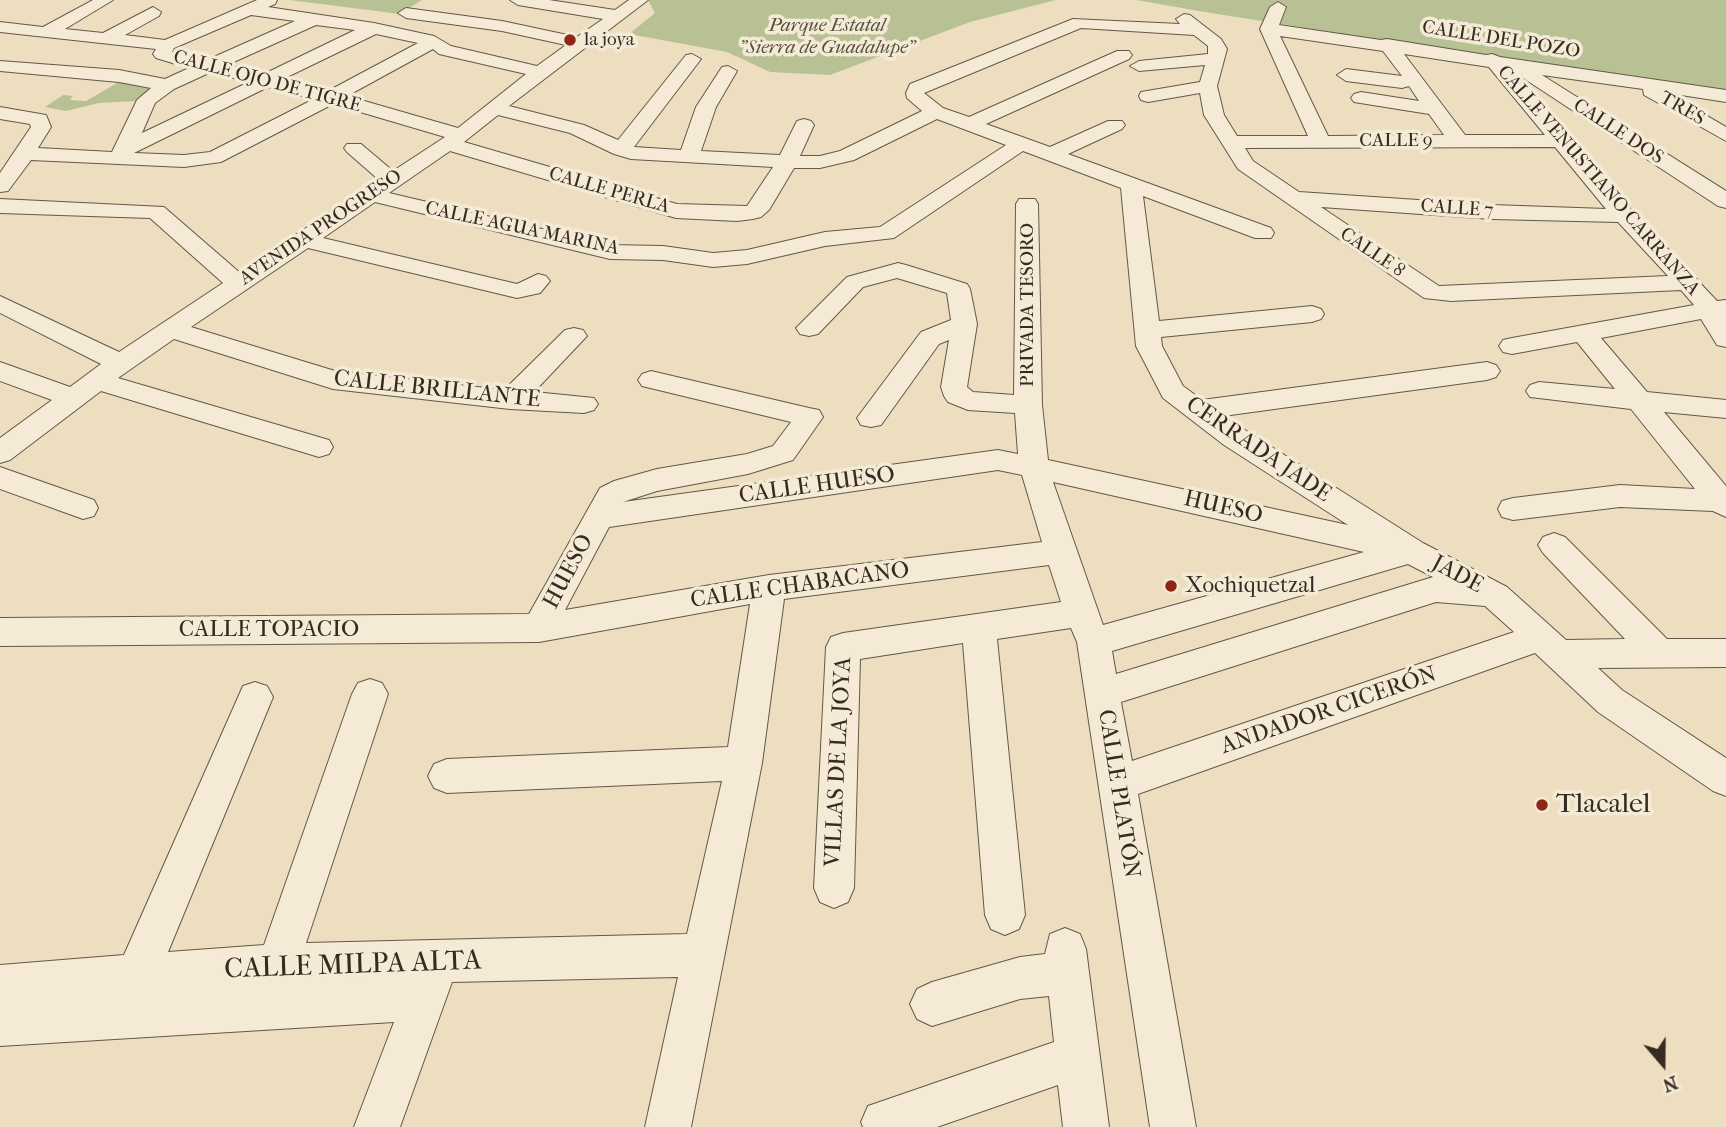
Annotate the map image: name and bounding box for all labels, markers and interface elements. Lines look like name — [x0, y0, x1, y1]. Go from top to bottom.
park label: Parque Estatal "Sierra de Guadalupe" — [739, 15, 915, 59]
street label: CALLE DEL POZO — [1420, 16, 1582, 64]
place label: la joya — [584, 29, 635, 51]
marker: la joya — [562, 32, 578, 48]
street label: CALLE OJO DE TIGRE — [171, 46, 363, 118]
street label: CALLE VENUSTIANO CARRANZA — [1492, 61, 1704, 301]
street label: TRES — [1656, 87, 1708, 131]
street label: CALLE DOS — [1569, 94, 1667, 170]
street label: CALLE 9 — [1359, 130, 1433, 152]
street label: CALLE PERLA — [546, 163, 672, 219]
street label: AVENIDA PROGRESO — [236, 165, 406, 291]
street label: CALLE 7 — [1420, 195, 1494, 223]
street label: CALLE AGUA MARINA — [423, 197, 621, 261]
street label: PRIVADA TESORO — [1017, 223, 1039, 387]
street label: CALLE 8 — [1335, 223, 1409, 283]
street label: CALLE BRILLANTE — [332, 365, 542, 415]
street label: CERRADA JADE — [1180, 391, 1336, 509]
street label: CALLE HUESO — [737, 461, 897, 511]
street label: HUESO — [1181, 486, 1265, 530]
street label: HUESO — [538, 530, 600, 614]
street label: JADE — [1426, 550, 1488, 600]
street label: CALLE CHABACANO — [689, 557, 911, 615]
place label: Xochiquetzal — [1185, 572, 1315, 600]
marker: Xochiquetzal — [1163, 578, 1179, 594]
street label: CALLE TOPACIO — [179, 616, 359, 644]
street label: VILLAS DE LA JOYA — [820, 656, 858, 868]
street label: ANDADOR CICERÓN — [1217, 661, 1441, 761]
street label: CALLE PLATÓN — [1091, 708, 1145, 880]
place label: Tlacalel — [1556, 788, 1650, 822]
marker: Tlacalel — [1534, 797, 1550, 813]
street label: CALLE MILPA ALTA — [224, 945, 482, 987]
north arrow — [1628, 1029, 1698, 1099]
text: N — [1660, 1071, 1681, 1097]

